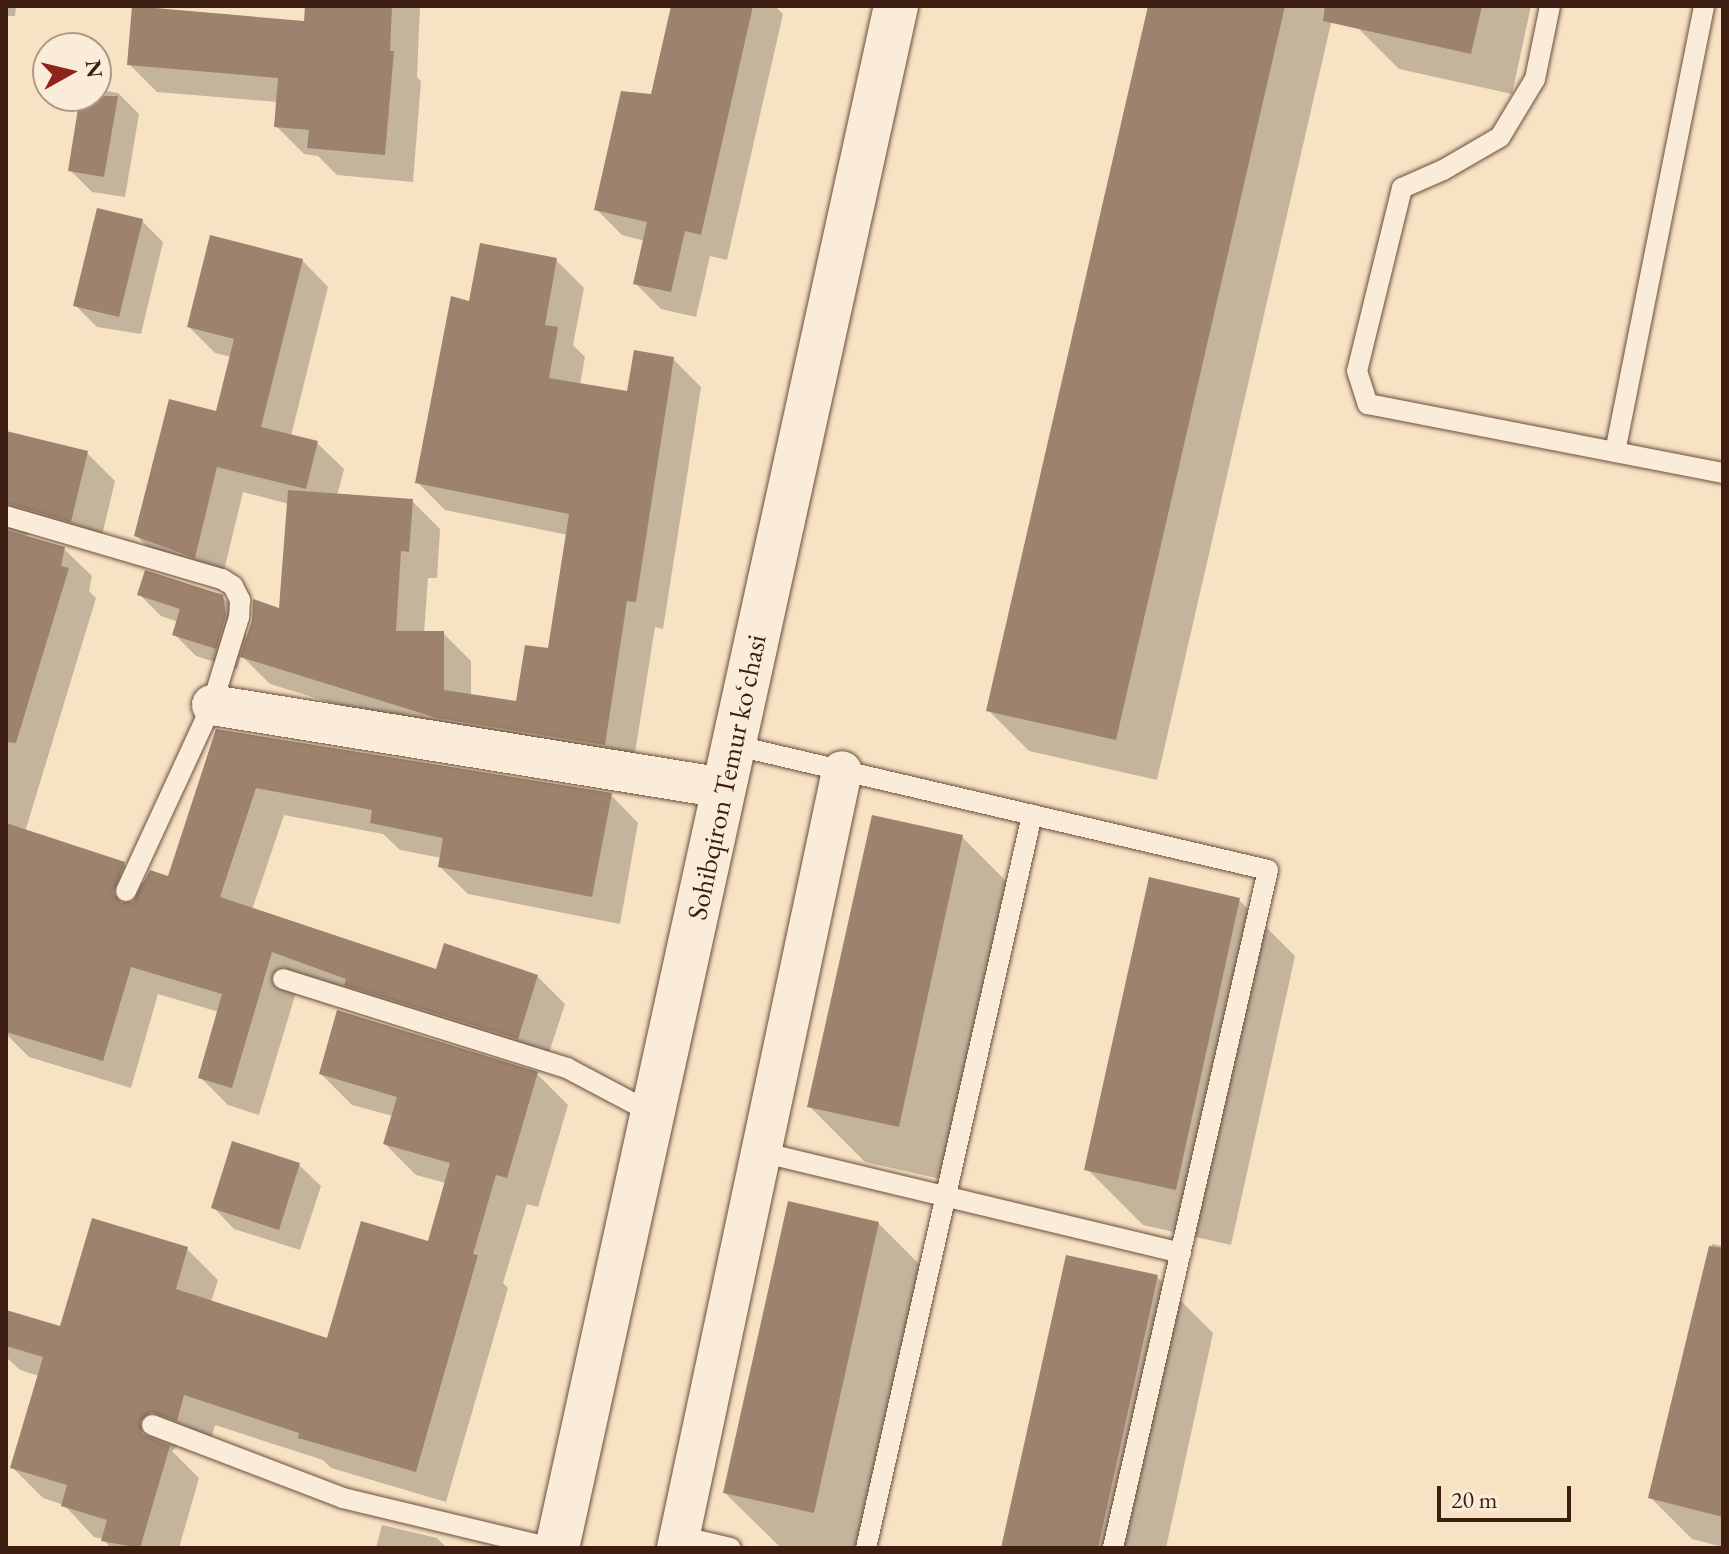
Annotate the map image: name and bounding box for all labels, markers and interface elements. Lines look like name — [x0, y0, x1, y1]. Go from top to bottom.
north arrow — [32, 32, 112, 112]
text: N — [79, 58, 110, 80]
street label: Sohibqiron Temur koʻchasi — [679, 631, 773, 923]
scale bar — [1441, 1470, 1575, 1520]
text: 20 m — [1451, 1484, 1498, 1515]

